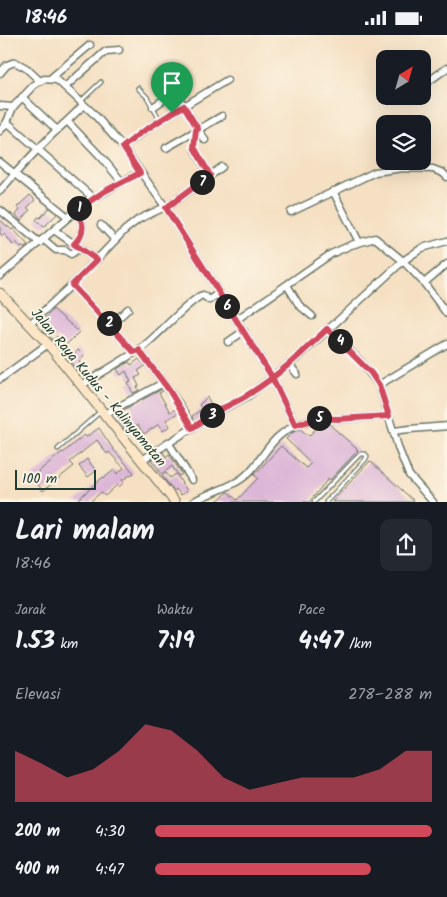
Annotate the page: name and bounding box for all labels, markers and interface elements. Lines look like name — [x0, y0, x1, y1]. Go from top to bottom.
text: 18:46 — [25, 3, 67, 33]
north arrow — [376, 50, 431, 105]
map controls — [376, 50, 431, 170]
pin — [151, 62, 193, 113]
icon: arrive — [158, 69, 186, 97]
button: layers — [376, 115, 431, 170]
pin: 7 — [190, 169, 214, 195]
text: 7 — [199, 171, 206, 193]
pin: 1 — [66, 195, 92, 221]
text: 1 — [77, 197, 82, 219]
pin: 6 — [214, 293, 240, 319]
text: 6 — [224, 295, 231, 317]
street label: Jalan Raya Kudus - Kalinyamatan — [25, 303, 171, 472]
pin: 2 — [96, 311, 122, 335]
text: 2 — [105, 312, 114, 334]
pin: 4 — [328, 329, 352, 353]
text: 4 — [337, 330, 344, 352]
pin: 3 — [200, 403, 224, 427]
text: 3 — [209, 404, 216, 426]
pin: 5 — [306, 405, 332, 431]
text: 5 — [316, 407, 323, 429]
scale bar — [15, 467, 96, 490]
text: 100 m — [22, 468, 57, 490]
text: Lari malam — [15, 509, 155, 554]
button: share — [380, 519, 432, 571]
text: 18:46 — [15, 551, 51, 576]
text: Jarak — [15, 599, 46, 621]
text: Waktu — [157, 599, 193, 621]
text: Pace — [298, 599, 325, 621]
text: 1.53 — [15, 621, 55, 661]
text: 7:19 — [157, 621, 195, 661]
text: 4:47 — [298, 621, 344, 661]
text: km — [55, 633, 78, 655]
text: /km — [344, 633, 372, 655]
text: Elevasi — [15, 682, 60, 707]
text: 278–288 m — [348, 682, 432, 707]
text: 200 m — [15, 819, 60, 844]
text: 4:30 — [95, 819, 125, 844]
text: 400 m — [15, 857, 59, 882]
text: 4:47 — [95, 857, 124, 882]

